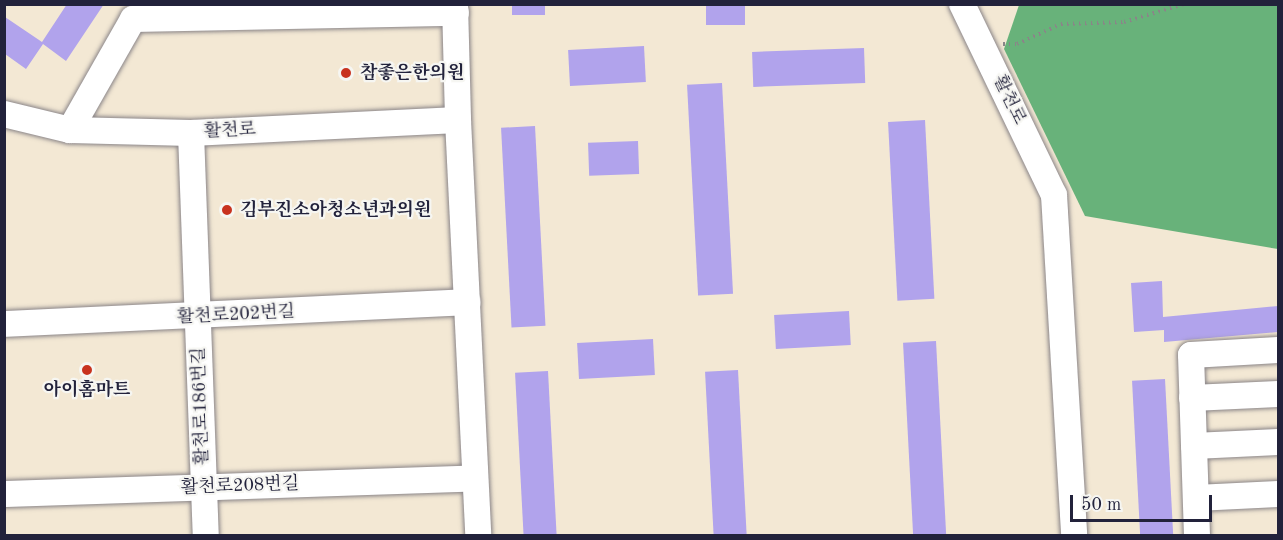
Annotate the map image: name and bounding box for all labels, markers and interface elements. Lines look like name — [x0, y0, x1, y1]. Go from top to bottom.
place label: 참좋은한의원 — [360, 62, 464, 84]
marker: 참좋은한의원 — [337, 64, 355, 82]
street label: 활천로 — [988, 72, 1030, 128]
street label: 활천로 — [203, 119, 257, 143]
place label: 김부진소아청소년과의원 — [240, 199, 431, 221]
marker: 김부진소아청소년과의원 — [218, 201, 236, 219]
street label: 활천로202번길 — [176, 301, 296, 329]
street label: 활천로186번길 — [188, 347, 214, 465]
marker: 아이홈마트 — [80, 363, 94, 377]
place label: 아이홈마트 — [44, 379, 130, 401]
street label: 활천로208번길 — [181, 473, 299, 499]
scale bar — [1073, 483, 1216, 521]
text: 50 m — [1081, 496, 1121, 514]

